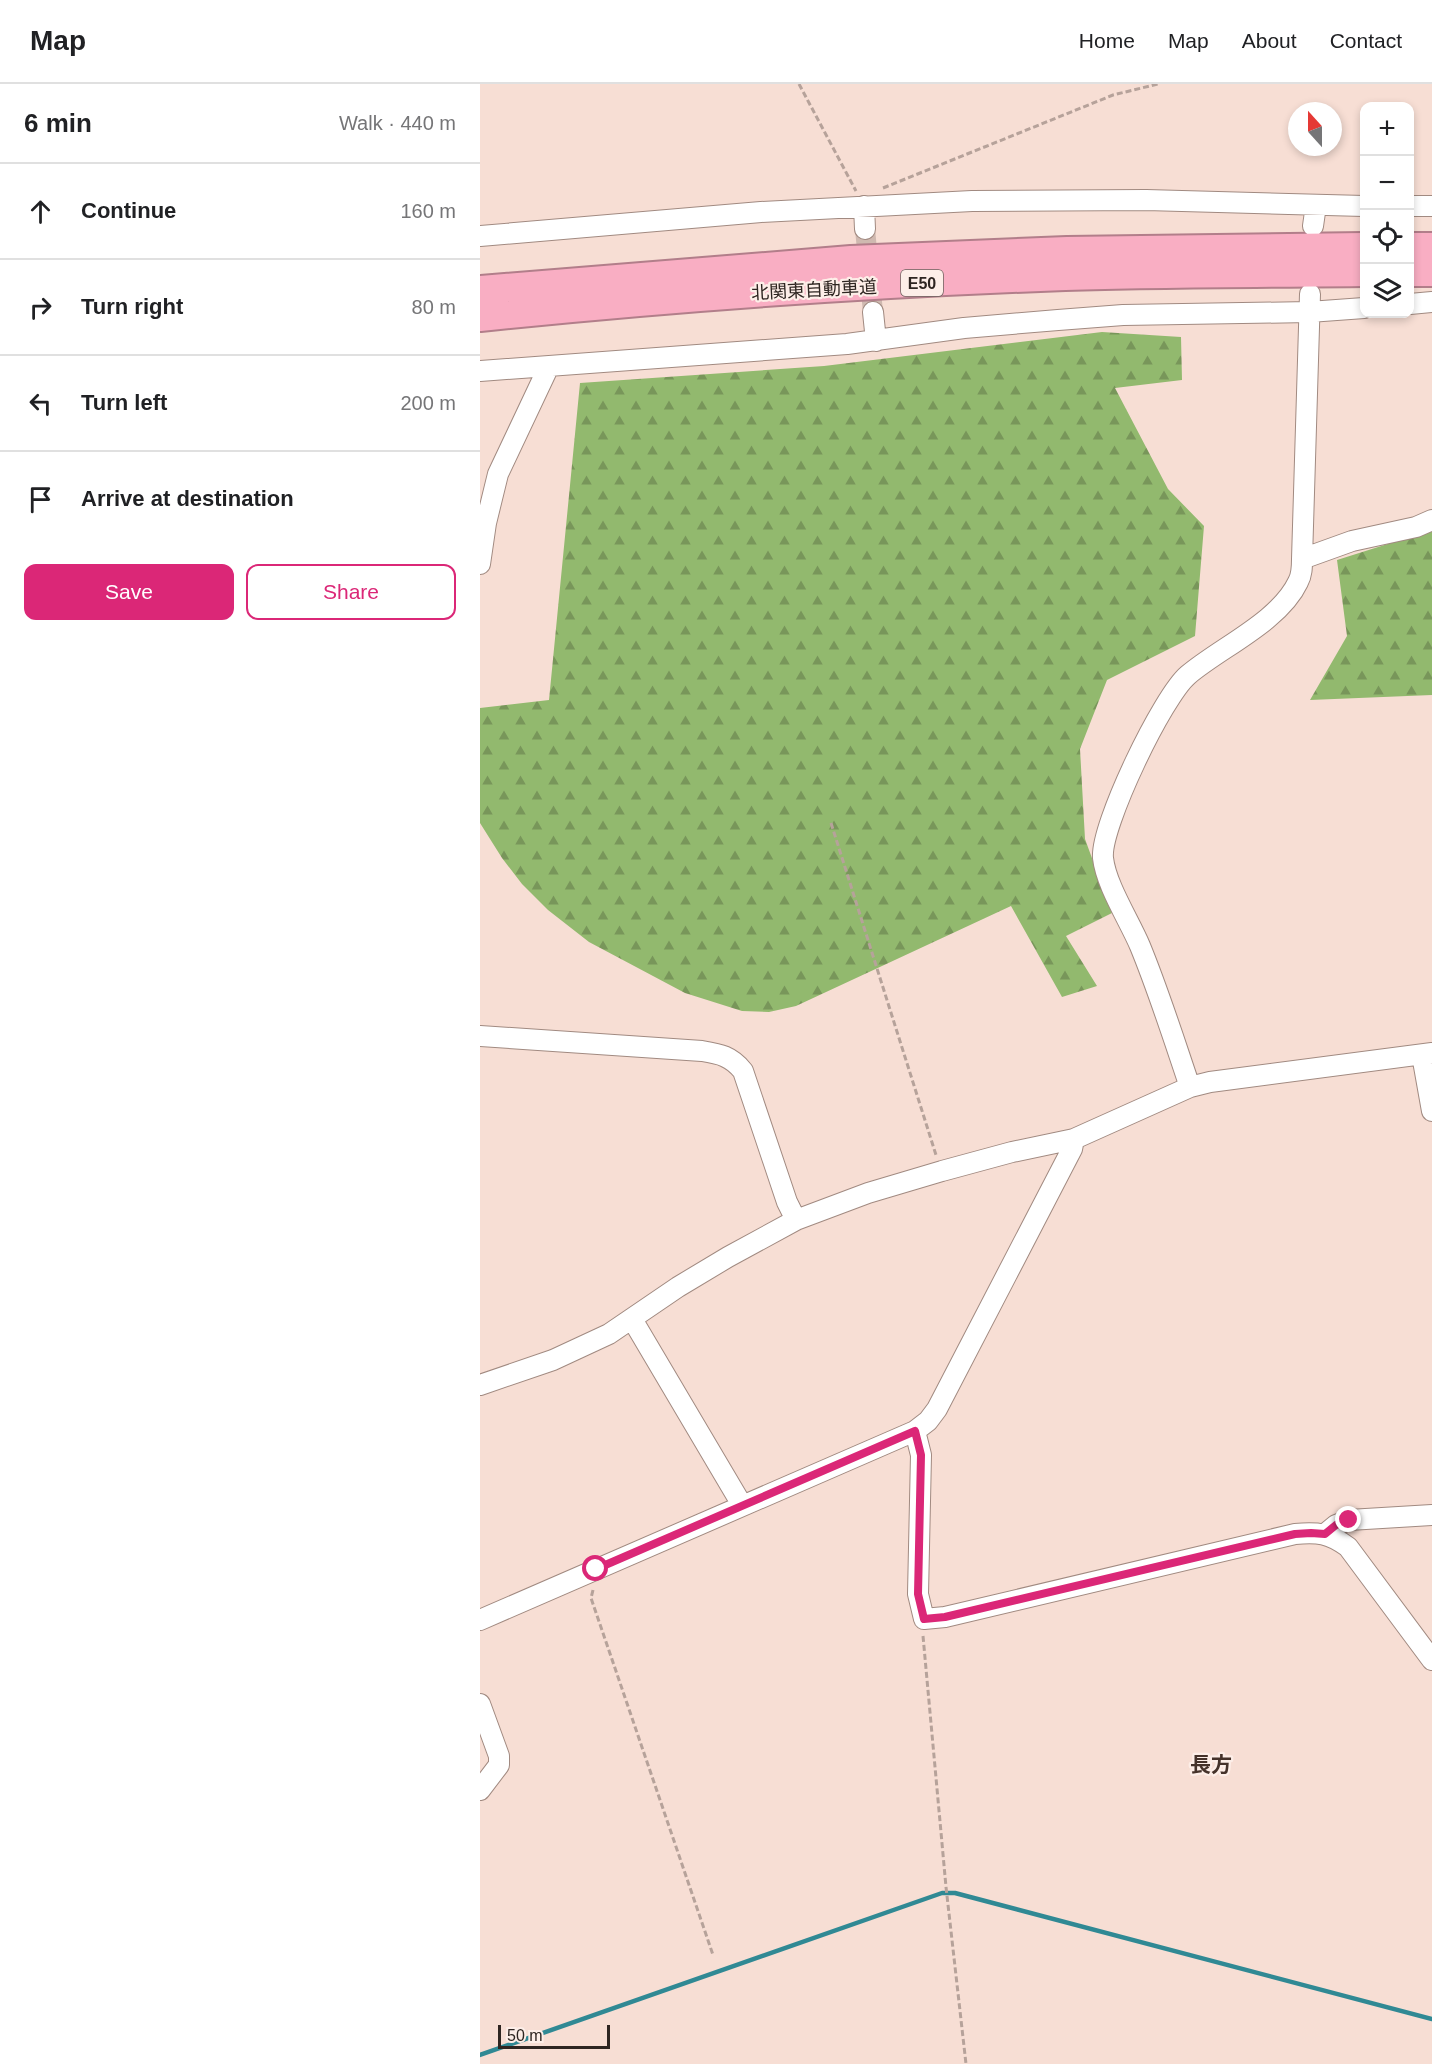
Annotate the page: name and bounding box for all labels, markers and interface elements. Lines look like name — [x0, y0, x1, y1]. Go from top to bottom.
text: Map — [30, 25, 86, 56]
text: Home — [1079, 29, 1135, 52]
text: Map — [1168, 29, 1209, 52]
text: About — [1242, 29, 1297, 52]
text: Contact — [1330, 29, 1402, 52]
north arrow — [1288, 102, 1342, 156]
map controls — [1360, 102, 1414, 318]
button: + — [1360, 102, 1414, 156]
text: 6 min — [24, 108, 92, 138]
text: Walk · 440 m — [339, 112, 456, 134]
button: − — [1360, 156, 1414, 210]
icon: ahead — [24, 195, 57, 228]
text: Continue — [81, 198, 176, 223]
text: 160 m — [400, 200, 456, 222]
button: locate — [1360, 210, 1414, 264]
button: layers — [1360, 264, 1414, 318]
road number: E50 — [901, 270, 943, 296]
street label: 北関東自動車道 — [751, 277, 877, 303]
icon: right — [24, 291, 57, 324]
text: Turn right — [81, 294, 183, 319]
text: 80 m — [412, 296, 456, 318]
icon: left — [24, 387, 57, 420]
text: Turn left — [81, 390, 167, 415]
text: 200 m — [400, 392, 456, 414]
icon: arrive — [24, 483, 57, 516]
text: Arrive at destination — [81, 486, 294, 511]
button: Save — [24, 564, 234, 620]
button: Share — [246, 564, 456, 620]
route end — [1335, 1506, 1361, 1532]
route start — [582, 1555, 608, 1581]
district label: 長方 — [1190, 1753, 1232, 1776]
scale bar — [498, 2022, 610, 2050]
text: 50 m — [507, 2027, 543, 2044]

